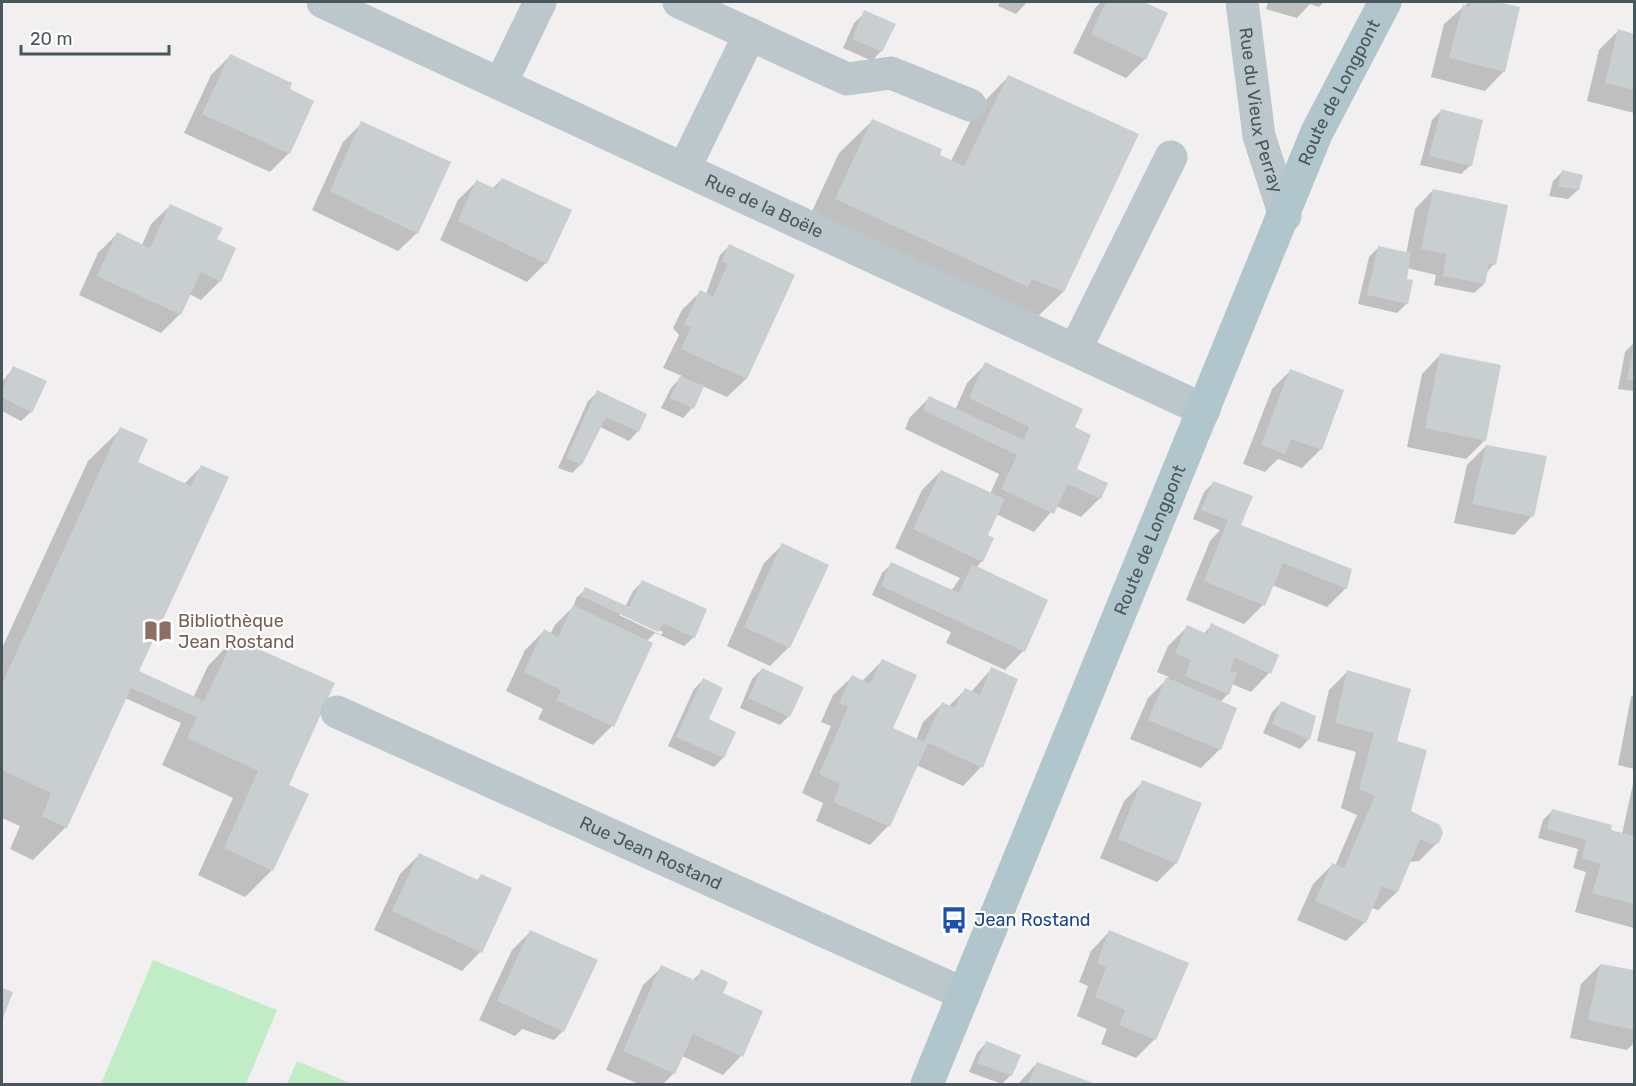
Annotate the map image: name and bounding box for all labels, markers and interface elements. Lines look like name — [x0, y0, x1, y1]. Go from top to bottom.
street label: Route de Longpont — [1294, 16, 1385, 169]
scale bar — [21, 18, 170, 56]
street label: Rue du Vieux Perray — [1234, 26, 1288, 196]
text: 20 m — [30, 28, 72, 50]
street label: Rue de la Boële — [701, 169, 827, 243]
street label: Route de Longpont — [1109, 461, 1191, 618]
place label: Bibliothèque Jean Rostand — [178, 610, 295, 653]
library icon: Bibliothèque Jean Rostand — [143, 616, 173, 646]
street label: Rue Jean Rostand — [576, 812, 725, 895]
bus stop icon: Jean Rostand — [939, 905, 969, 935]
place label: Jean Rostand — [974, 909, 1091, 931]

